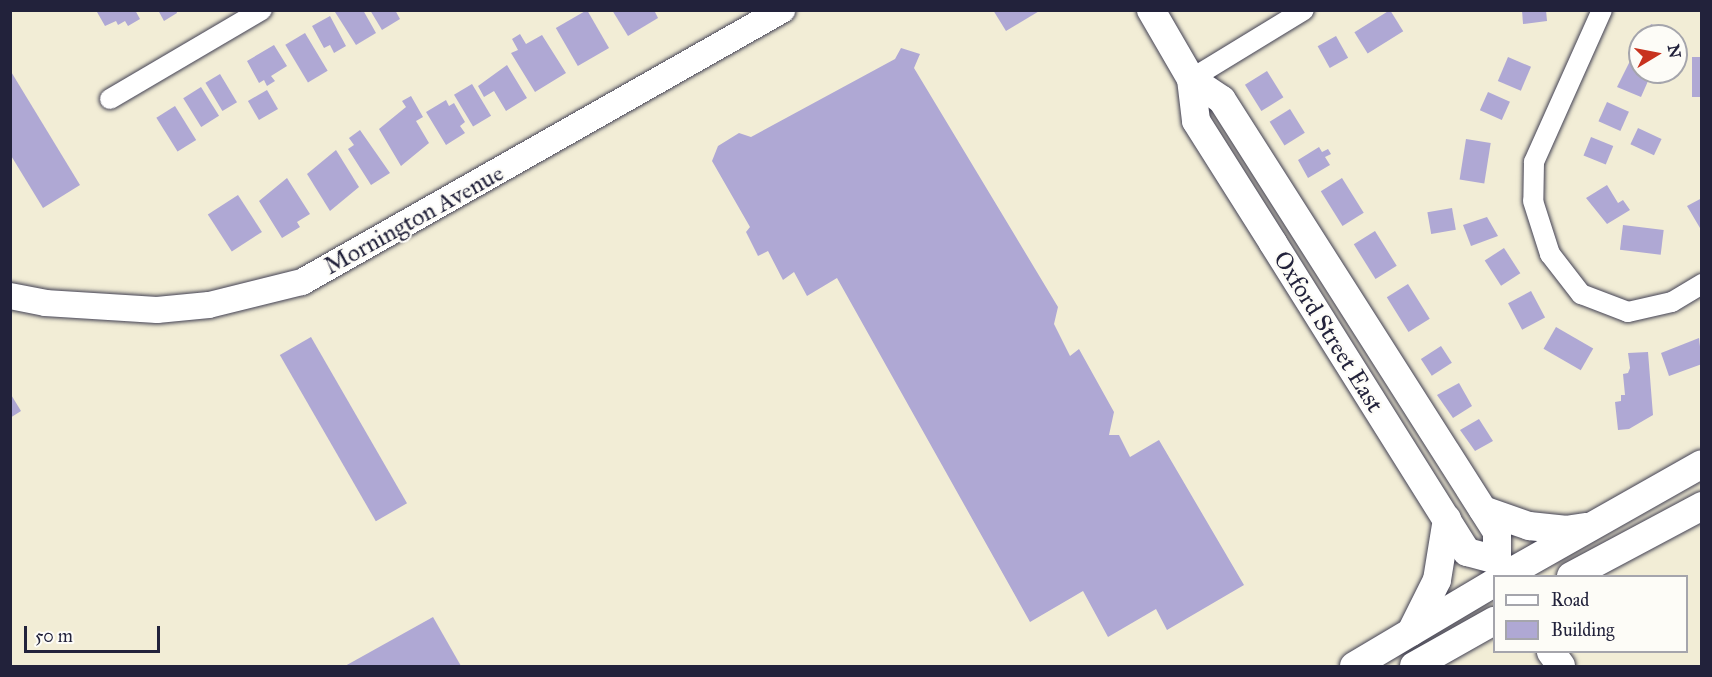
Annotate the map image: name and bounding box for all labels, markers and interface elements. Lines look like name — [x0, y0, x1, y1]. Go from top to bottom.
north arrow — [1628, 24, 1688, 84]
text: N — [1664, 43, 1685, 59]
street label: Mornington Avenue — [319, 159, 509, 281]
street label: Oxford Street East — [1267, 246, 1389, 418]
legend — [1493, 575, 1688, 653]
text: Road — [1551, 589, 1589, 611]
scale bar — [27, 614, 164, 652]
text: Building — [1551, 619, 1614, 641]
text: 50 m — [35, 625, 73, 647]

